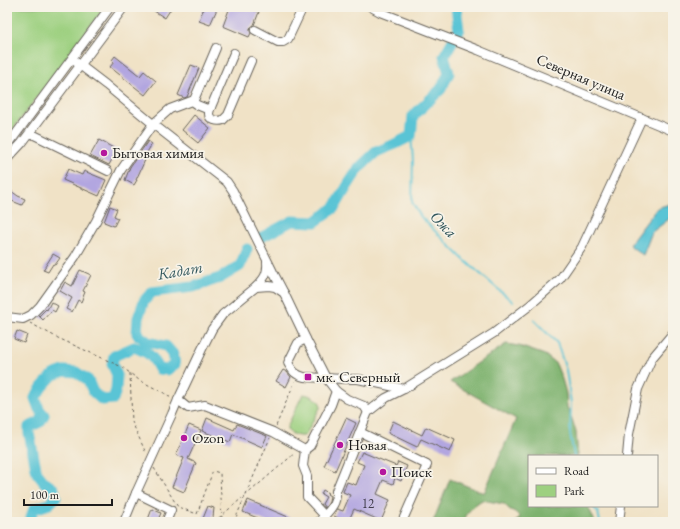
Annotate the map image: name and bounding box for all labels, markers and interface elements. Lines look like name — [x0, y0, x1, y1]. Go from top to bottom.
street label: Северная улица — [534, 49, 629, 104]
place label: Бытовая химия — [112, 143, 204, 162]
marker: Бытовая химия — [99, 148, 109, 158]
water label: Ожа — [426, 206, 462, 242]
water label: Кадат — [155, 256, 204, 285]
place label: мк. Северный — [316, 367, 400, 386]
marker: мк. Северный — [303, 372, 313, 382]
place label: Ozon — [192, 428, 225, 447]
marker: Ozon — [179, 433, 189, 443]
place label: Новая — [348, 435, 387, 454]
marker: Новая — [335, 440, 345, 450]
legend — [528, 455, 658, 507]
place label: Поиск — [391, 462, 432, 481]
text: Road — [564, 463, 590, 479]
marker: Поиск — [378, 467, 388, 477]
scale bar — [24, 481, 112, 507]
text: Park — [564, 483, 585, 499]
text: 100 m — [30, 487, 60, 503]
house number: 12 — [362, 495, 375, 512]

